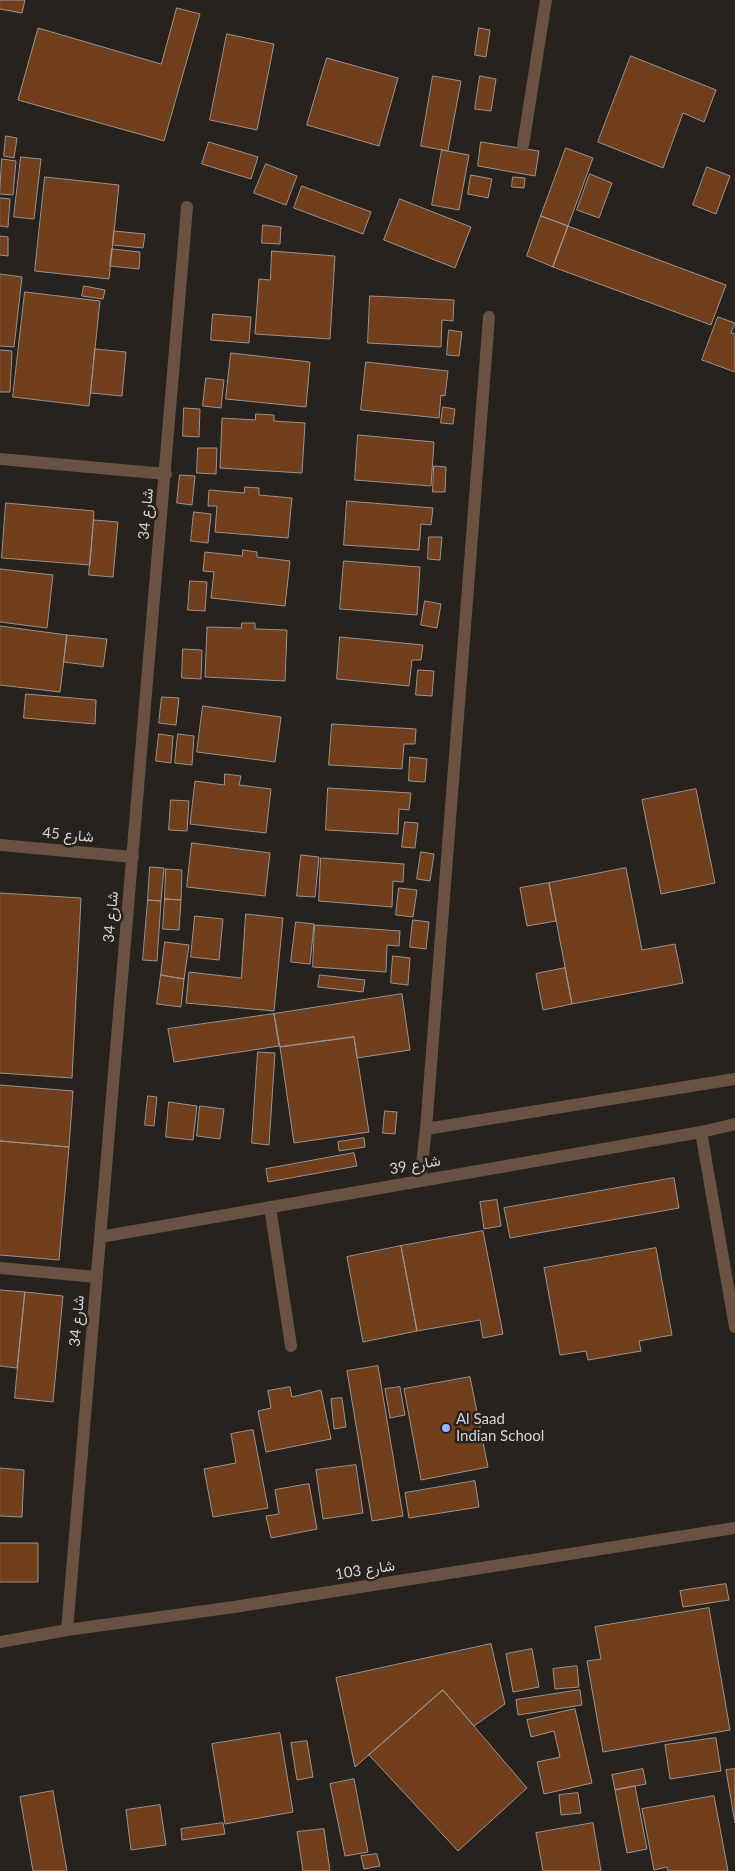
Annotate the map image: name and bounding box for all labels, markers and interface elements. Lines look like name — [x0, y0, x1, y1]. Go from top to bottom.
street label: شارع 34 — [135, 488, 157, 540]
street label: شارع 45 — [42, 824, 94, 846]
street label: شارع 34 — [100, 891, 122, 943]
street label: شارع 39 — [388, 1152, 442, 1178]
street label: شارع 34 — [66, 1295, 88, 1347]
place label: Al Saad Indian School — [456, 1410, 544, 1445]
marker: Al Saad Indian School — [440, 1422, 452, 1434]
street label: شارع 103 — [334, 1556, 396, 1584]

